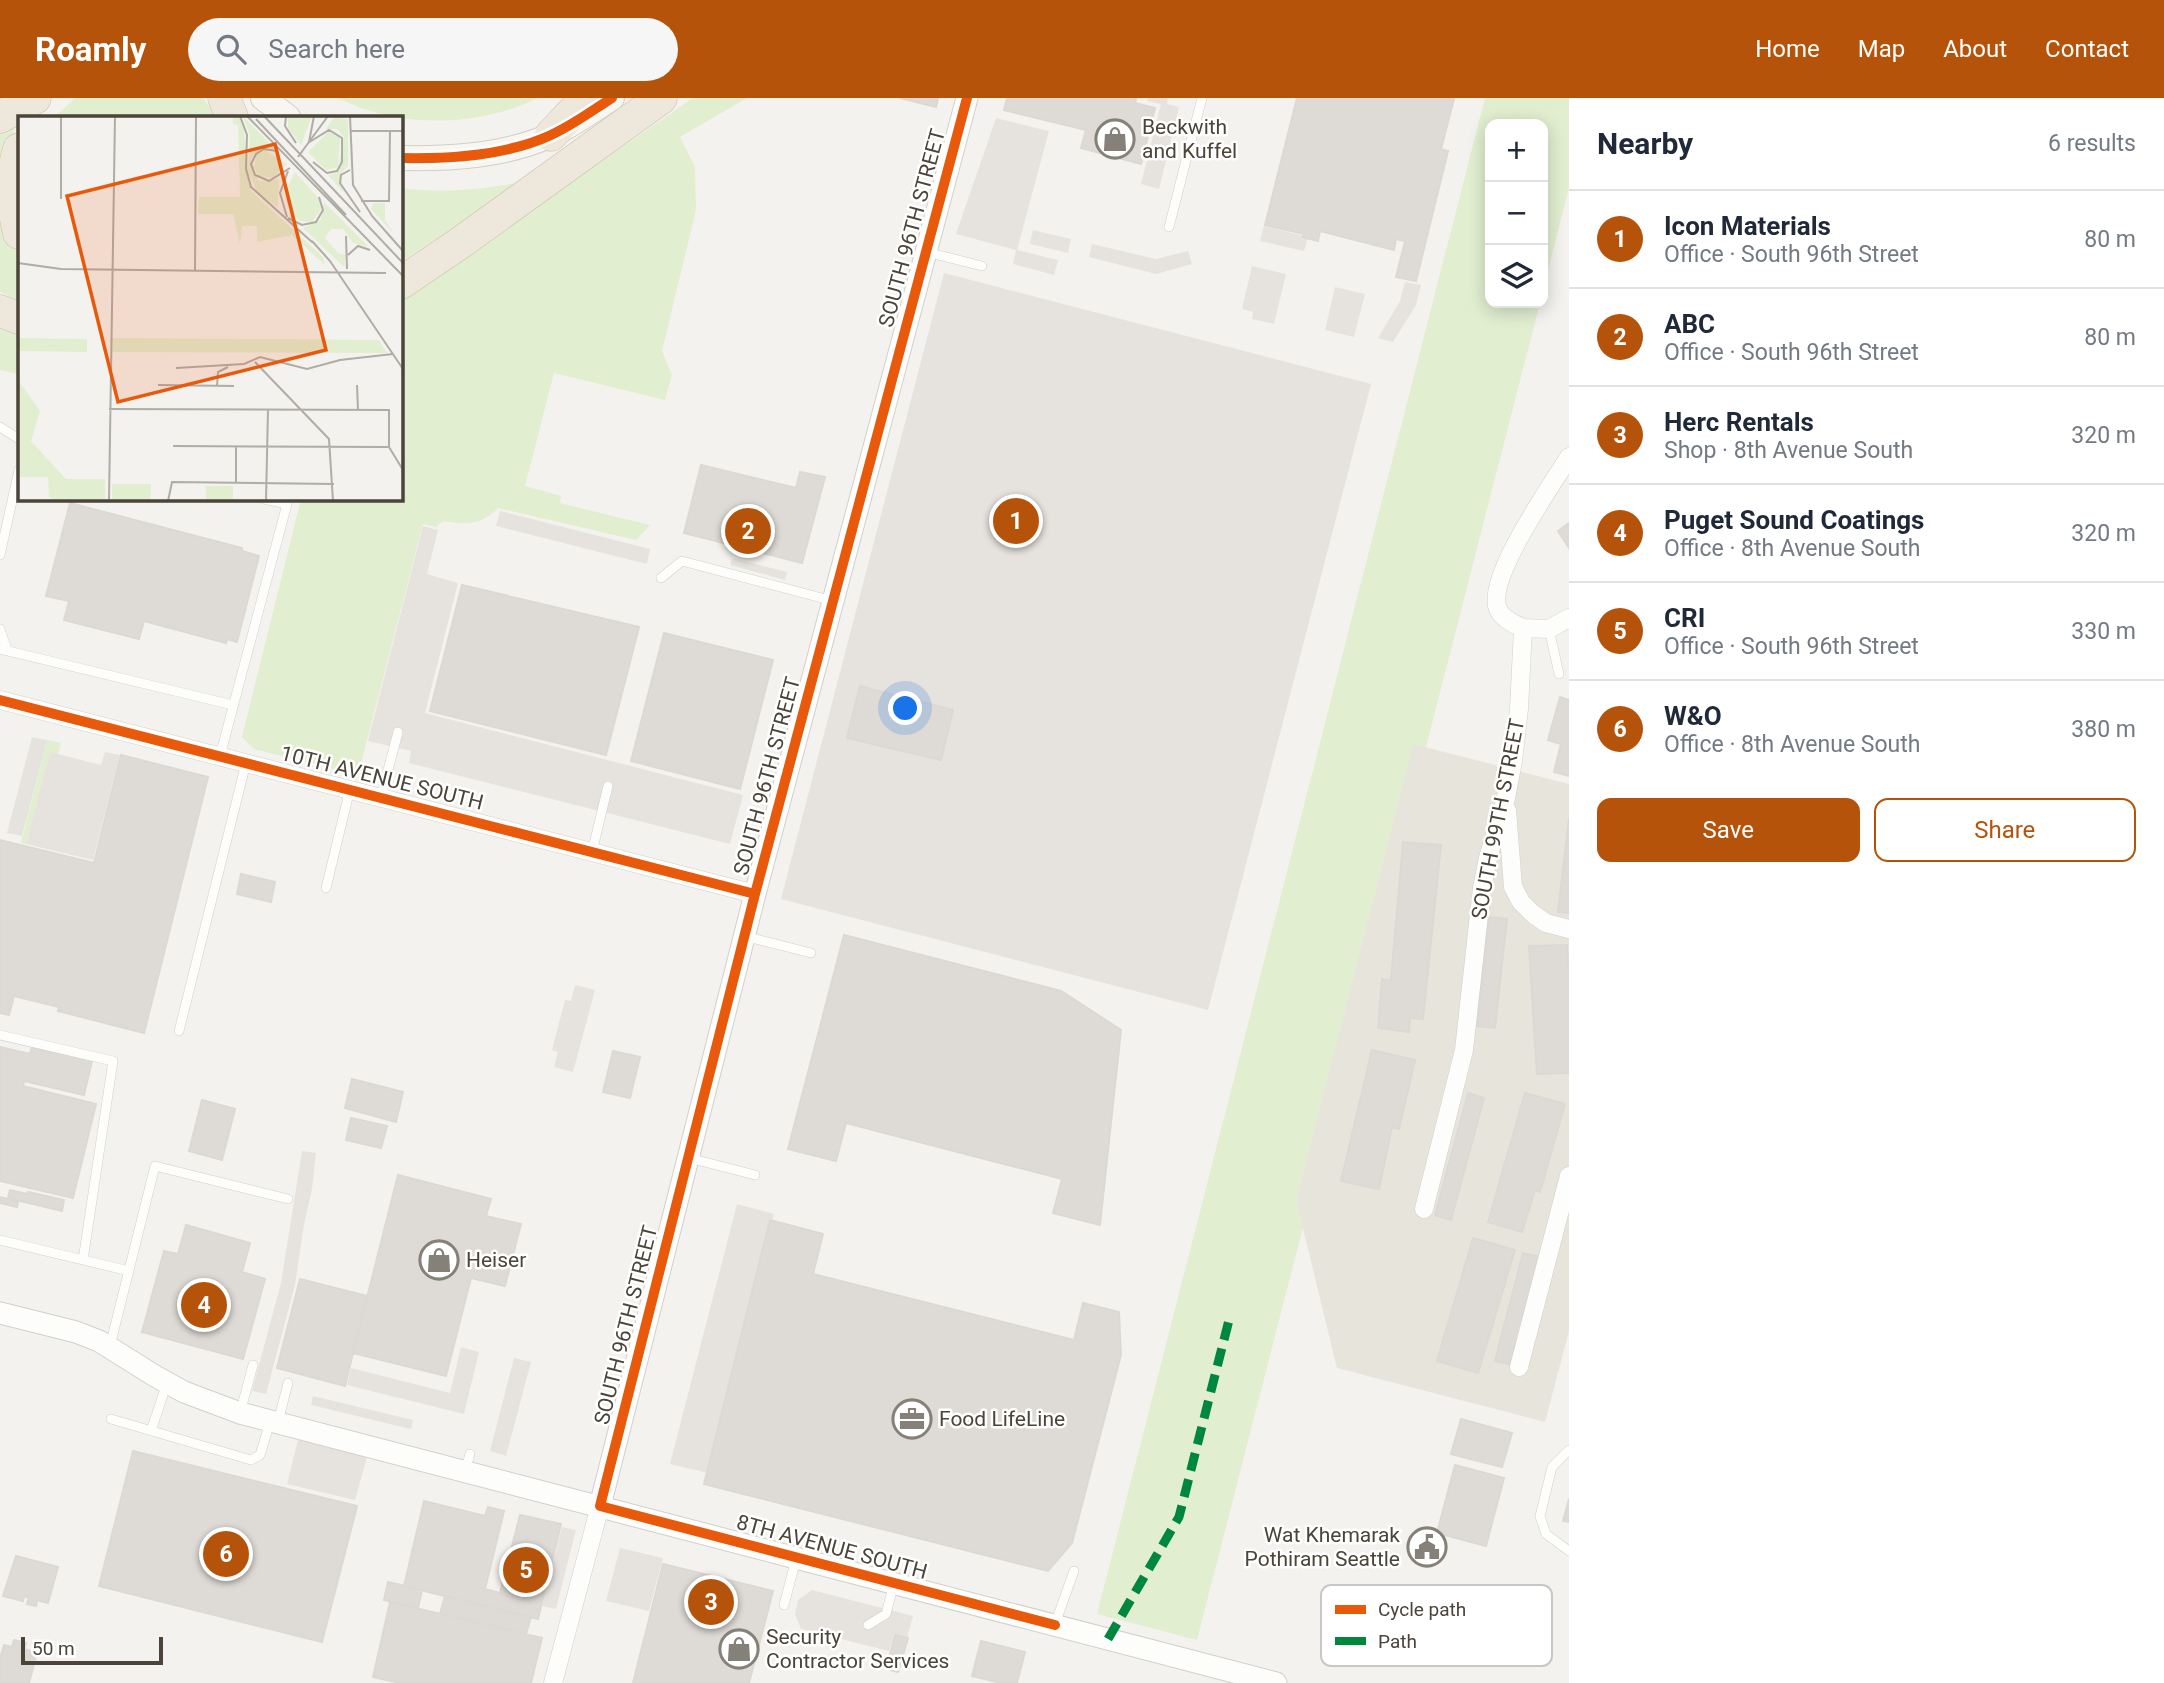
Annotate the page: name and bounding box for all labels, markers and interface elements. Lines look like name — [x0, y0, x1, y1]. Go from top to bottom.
search box — [188, 18, 678, 81]
text: Roamly — [35, 30, 146, 69]
icon: search — [212, 30, 250, 68]
text: Search here — [268, 34, 405, 64]
text: Home — [1755, 35, 1820, 63]
text: Map — [1858, 35, 1905, 63]
text: About — [1943, 35, 2007, 63]
text: Contact — [2045, 35, 2129, 63]
place label: Beckwith and Kuffel — [1142, 115, 1237, 163]
inset map — [18, 116, 402, 500]
shop icon: Beckwith and Kuffel — [1094, 118, 1136, 160]
map controls — [1485, 119, 1548, 308]
button: + — [1485, 119, 1548, 182]
street label: SOUTH 96TH STREET — [874, 126, 950, 330]
text: Nearby — [1597, 126, 1693, 161]
text: 6 results — [2048, 130, 2136, 157]
button: − — [1485, 182, 1548, 245]
text: Icon Materials — [1664, 211, 1831, 241]
text: 1 — [1613, 226, 1627, 253]
text: 80 m — [2084, 226, 2136, 253]
text: Office · South 96th Street — [1664, 241, 1919, 268]
button: layers — [1485, 245, 1548, 308]
text: ABC — [1664, 309, 1715, 339]
text: 2 — [1613, 324, 1627, 351]
text: 80 m — [2084, 324, 2136, 351]
text: Office · South 96th Street — [1664, 339, 1919, 366]
text: Herc Rentals — [1664, 407, 1814, 437]
text: 3 — [1613, 422, 1627, 449]
text: 320 m — [2071, 422, 2136, 449]
text: Shop · 8th Avenue South — [1664, 437, 1913, 464]
pin: 1 — [993, 495, 1039, 547]
pin: 2 — [725, 505, 771, 557]
text: Puget Sound Coatings — [1664, 505, 1924, 535]
text: 4 — [1613, 520, 1627, 547]
text: 320 m — [2071, 520, 2136, 547]
text: Office · 8th Avenue South — [1664, 535, 1921, 562]
text: CRI — [1664, 603, 1705, 633]
text: 5 — [1613, 618, 1627, 645]
text: 330 m — [2071, 618, 2136, 645]
text: Office · South 96th Street — [1664, 633, 1919, 660]
street label: SOUTH 96TH STREET — [729, 674, 805, 878]
your location — [888, 691, 922, 725]
text: W&O — [1664, 701, 1722, 731]
street label: SOUTH 99TH STREET — [1467, 716, 1529, 921]
text: 6 — [1613, 716, 1627, 743]
text: 380 m — [2071, 716, 2136, 743]
text: Office · 8th Avenue South — [1664, 731, 1921, 758]
street label: 10TH AVENUE SOUTH — [278, 741, 486, 815]
button: Save — [1597, 798, 1860, 862]
button: Share — [1874, 798, 2136, 862]
street label: SOUTH 96TH STREET — [590, 1223, 662, 1427]
shop icon: Heiser — [418, 1239, 460, 1281]
place label: Heiser — [466, 1248, 526, 1272]
pin: 4 — [181, 1279, 227, 1331]
office icon: Food LifeLine — [891, 1398, 933, 1440]
place label: Food LifeLine — [939, 1407, 1065, 1431]
street label: 8TH AVENUE SOUTH — [734, 1510, 930, 1584]
place label: Wat Khemarak Pothiram Seattle — [1245, 1523, 1400, 1571]
public building icon: Wat Khemarak Pothiram Seattle — [1406, 1526, 1448, 1568]
pin: 6 — [203, 1528, 249, 1580]
pin: 5 — [503, 1544, 549, 1596]
pin: 3 — [688, 1576, 734, 1628]
legend — [1321, 1585, 1552, 1666]
text: Cycle path — [1378, 1598, 1466, 1621]
place label: Security Contractor Services — [766, 1625, 949, 1673]
shop icon: Security Contractor Services — [718, 1628, 760, 1670]
text: Path — [1378, 1630, 1417, 1653]
scale bar — [21, 1634, 163, 1666]
text: 50 m — [32, 1637, 75, 1660]

